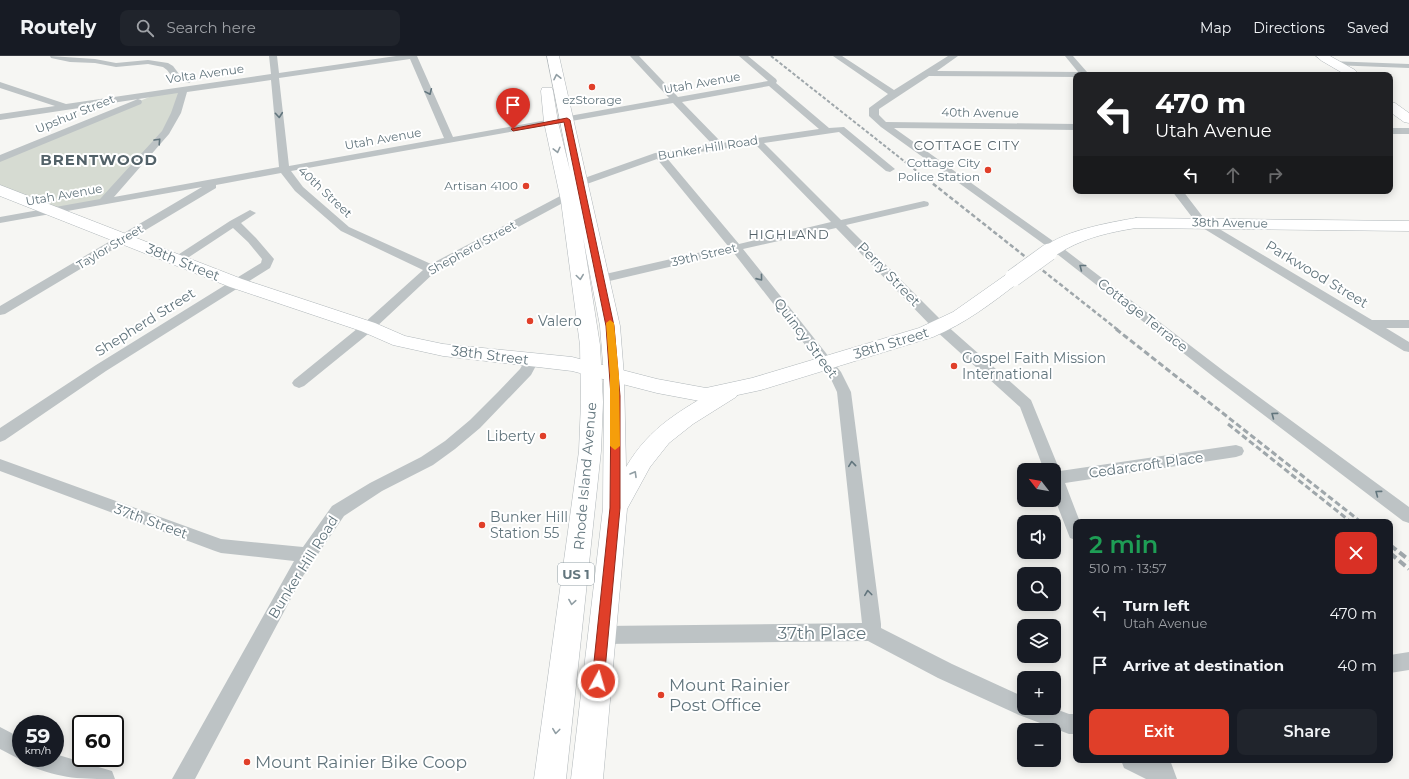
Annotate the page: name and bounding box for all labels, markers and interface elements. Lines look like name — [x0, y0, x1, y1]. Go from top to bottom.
search box — [120, 10, 400, 46]
text: Routely — [20, 16, 96, 39]
icon: search — [134, 17, 156, 39]
text: Search here — [166, 18, 256, 37]
text: Map — [1200, 19, 1231, 37]
text: Directions — [1253, 19, 1325, 37]
text: Saved — [1347, 19, 1389, 37]
street label: Volta Avenue — [165, 61, 245, 86]
street label: Utah Avenue — [662, 68, 742, 97]
one-way arrow — [554, 73, 562, 80]
marker: ezStorage — [587, 82, 597, 92]
text: 470 m — [1155, 86, 1246, 120]
one-way arrow — [424, 87, 432, 95]
pin — [496, 88, 530, 129]
icon: left — [1089, 88, 1141, 140]
street label: Upshur Street — [33, 91, 117, 136]
place label: ezStorage — [562, 92, 622, 107]
icon: arrive — [502, 94, 524, 116]
street label: 40th Avenue — [941, 104, 1019, 121]
one-way arrow — [274, 112, 283, 119]
text: Utah Avenue — [1155, 120, 1272, 142]
street label: Utah Avenue — [343, 124, 423, 153]
street label: Bunker Hill Road — [657, 132, 759, 163]
district label: COTTAGE CITY — [914, 137, 1020, 153]
one-way arrow — [153, 138, 160, 145]
one-way arrow — [553, 146, 561, 153]
district label: BRENTWOOD — [40, 150, 158, 169]
place label: Cottage City Police Station — [898, 155, 980, 184]
street label: 40th Street — [295, 163, 356, 221]
icon: left — [1180, 164, 1202, 186]
icon: ahead — [1222, 164, 1244, 186]
icon: right — [1264, 164, 1286, 186]
marker: Cottage City Police Station — [983, 165, 993, 175]
place label: Artisan 4100 — [444, 178, 518, 193]
street label: Utah Avenue — [24, 180, 104, 209]
marker: Artisan 4100 — [521, 181, 531, 191]
street label: 38th Avenue — [1192, 214, 1268, 231]
street label: Shepherd Street — [425, 217, 519, 278]
street label: Taylor Street — [74, 221, 146, 272]
district label: HIGHLAND — [748, 226, 830, 242]
street label: Parkwood Street — [1262, 236, 1372, 312]
street label: Perry Street — [854, 238, 924, 310]
street label: 38th Street — [143, 239, 223, 285]
street label: 39th Street — [670, 240, 738, 269]
one-way arrow — [1079, 265, 1086, 272]
one-way arrow — [575, 274, 584, 281]
one-way arrow — [756, 274, 763, 281]
street label: Cottage Terrace — [1094, 274, 1192, 356]
street label: Shepherd Street — [92, 284, 199, 360]
street label: Quincy Street — [770, 294, 842, 382]
place label: Valero — [538, 312, 582, 330]
marker: Valero — [525, 316, 535, 326]
street label: 38th Street — [851, 323, 931, 363]
street label: 38th Street — [450, 341, 530, 369]
place label: Gospel Faith Mission International — [962, 349, 1106, 383]
marker: Gospel Faith Mission International — [949, 361, 959, 371]
street label: Rhode Island Avenue — [570, 401, 600, 551]
one-way arrow — [1271, 413, 1278, 420]
place label: Liberty — [486, 427, 535, 445]
marker: Liberty — [538, 431, 548, 441]
street label: Cedarcroft Place — [1087, 448, 1205, 482]
one-way arrow — [848, 461, 857, 467]
north arrow — [1017, 463, 1061, 507]
map controls — [1017, 463, 1061, 767]
one-way arrow — [630, 471, 637, 478]
one-way arrow — [1375, 491, 1382, 498]
street label: 37th Street — [112, 499, 191, 543]
place label: Bunker Hill Station 55 — [490, 508, 568, 542]
street label: Bunker Hill Road — [264, 512, 342, 622]
button: sound — [1017, 515, 1061, 559]
marker: Bunker Hill Station 55 — [477, 520, 487, 530]
text: 2 min — [1089, 530, 1158, 559]
button: close — [1335, 532, 1377, 574]
text: 510 m · 13:57 — [1089, 560, 1167, 576]
road number: US 1 — [558, 563, 594, 585]
button: search — [1017, 567, 1061, 611]
one-way arrow — [864, 590, 873, 596]
text: Turn left — [1123, 596, 1190, 615]
one-way arrow — [568, 599, 577, 605]
icon: left — [1089, 602, 1111, 624]
text: 470 m — [1330, 604, 1377, 623]
text: Utah Avenue — [1123, 615, 1207, 631]
button: layers — [1017, 619, 1061, 663]
street label: 37th Place — [778, 623, 866, 643]
icon: arrive — [1089, 654, 1111, 676]
text: Arrive at destination — [1123, 656, 1284, 675]
text: 40 m — [1337, 656, 1377, 675]
position arrow — [577, 660, 619, 702]
button: + — [1017, 671, 1061, 715]
place label: Mount Rainier Post Office — [669, 675, 790, 715]
marker: Mount Rainier Post Office — [656, 690, 666, 700]
button: Exit — [1089, 709, 1229, 755]
button: Share — [1237, 709, 1377, 755]
speed limit sign: 60 — [72, 715, 124, 767]
button: − — [1017, 723, 1061, 767]
text: 59 — [26, 724, 50, 748]
one-way arrow — [552, 728, 561, 734]
text: km/h — [25, 744, 51, 757]
place label: Mount Rainier Bike Coop — [255, 752, 467, 772]
marker: Mount Rainier Bike Coop — [242, 757, 252, 767]

